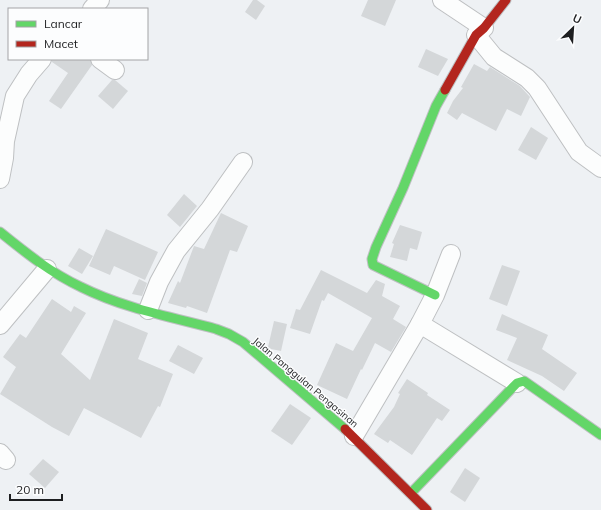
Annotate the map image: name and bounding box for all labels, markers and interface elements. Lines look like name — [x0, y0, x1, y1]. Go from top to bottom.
legend — [8, 8, 148, 60]
north arrow — [553, 8, 593, 48]
text: U — [571, 11, 584, 27]
text: Lancar — [44, 16, 83, 31]
text: Macet — [44, 36, 78, 51]
street label: Jalan Panggulan Pengasinan — [250, 334, 361, 430]
scale bar — [10, 476, 62, 502]
text: 20 m — [16, 482, 44, 497]

